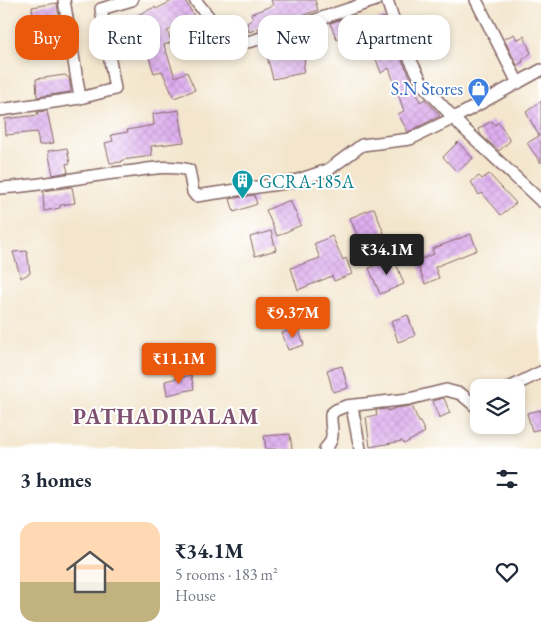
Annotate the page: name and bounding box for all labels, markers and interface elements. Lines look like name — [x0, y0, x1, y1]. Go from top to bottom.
chip: Buy — [15, 15, 79, 60]
chip: Rent — [89, 15, 160, 60]
chip: Filters — [170, 15, 248, 60]
chip: New — [258, 15, 328, 60]
chip: Apartment — [338, 15, 450, 60]
shop icon: S.N Stores — [467, 76, 491, 107]
place label: S.N Stores — [391, 77, 463, 100]
building icon: GCRA-185A — [231, 169, 255, 200]
place label: GCRA-185A — [259, 170, 355, 193]
pin: ₹34.1M — [346, 234, 428, 276]
text: ₹34.1M — [361, 239, 413, 260]
pin: ₹9.37M — [252, 296, 334, 339]
text: ₹9.37M — [267, 302, 319, 323]
pin: ₹11.1M — [138, 342, 220, 385]
text: ₹11.1M — [153, 348, 205, 369]
map controls — [470, 379, 525, 434]
button: layers — [470, 379, 525, 434]
district label: PATHADIPALAM — [73, 402, 259, 431]
icon: filters — [493, 465, 521, 493]
text: 3 homes — [20, 466, 92, 493]
text: ₹34.1M — [175, 537, 244, 564]
icon: home — [60, 542, 120, 602]
icon: heart — [493, 558, 521, 586]
text: 5 rooms · 183 m² — [175, 564, 278, 585]
text: House — [175, 585, 216, 606]

